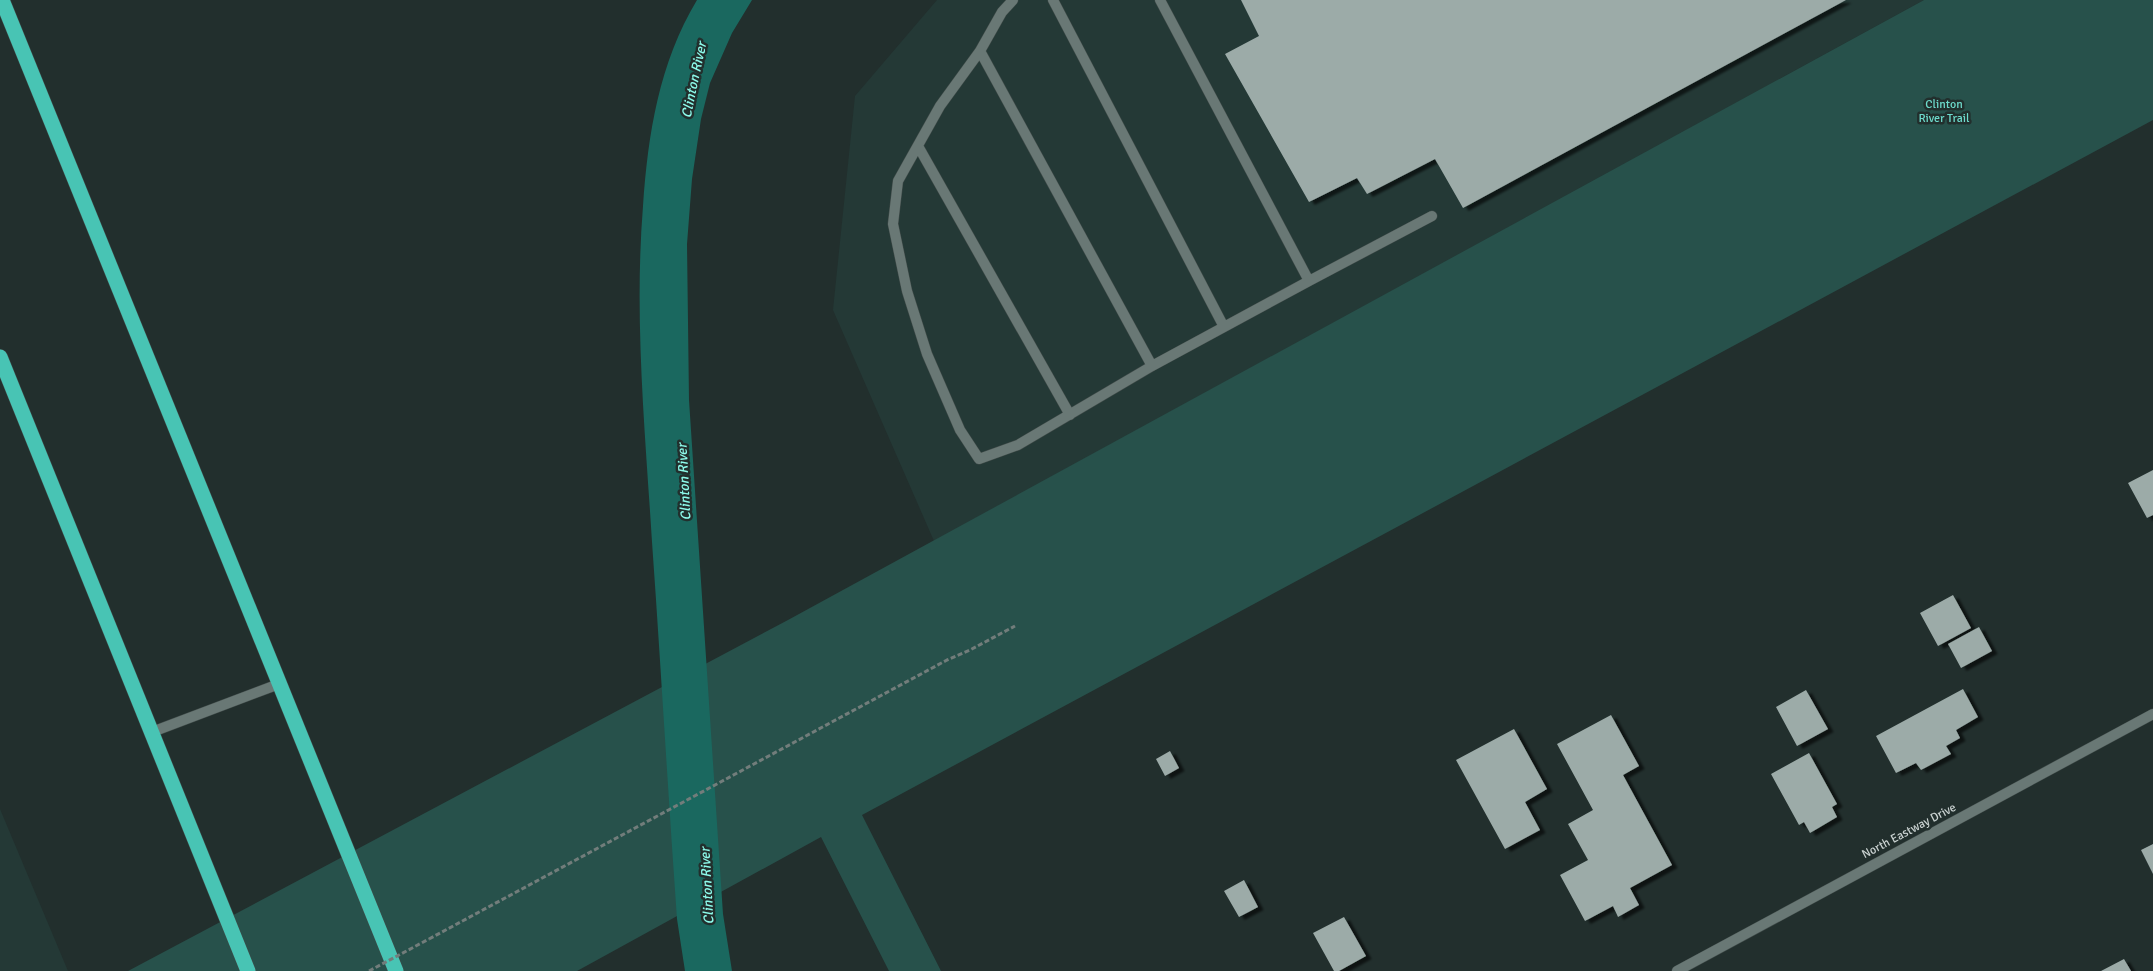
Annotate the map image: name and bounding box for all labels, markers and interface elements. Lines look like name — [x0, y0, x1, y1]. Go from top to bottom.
water label: Clinton River — [678, 39, 711, 119]
park label: Clinton River Trail — [1918, 97, 1970, 126]
water label: Clinton River — [673, 441, 695, 521]
street label: North Eastway Drive — [1859, 800, 1959, 862]
water label: Clinton River — [696, 845, 718, 925]

